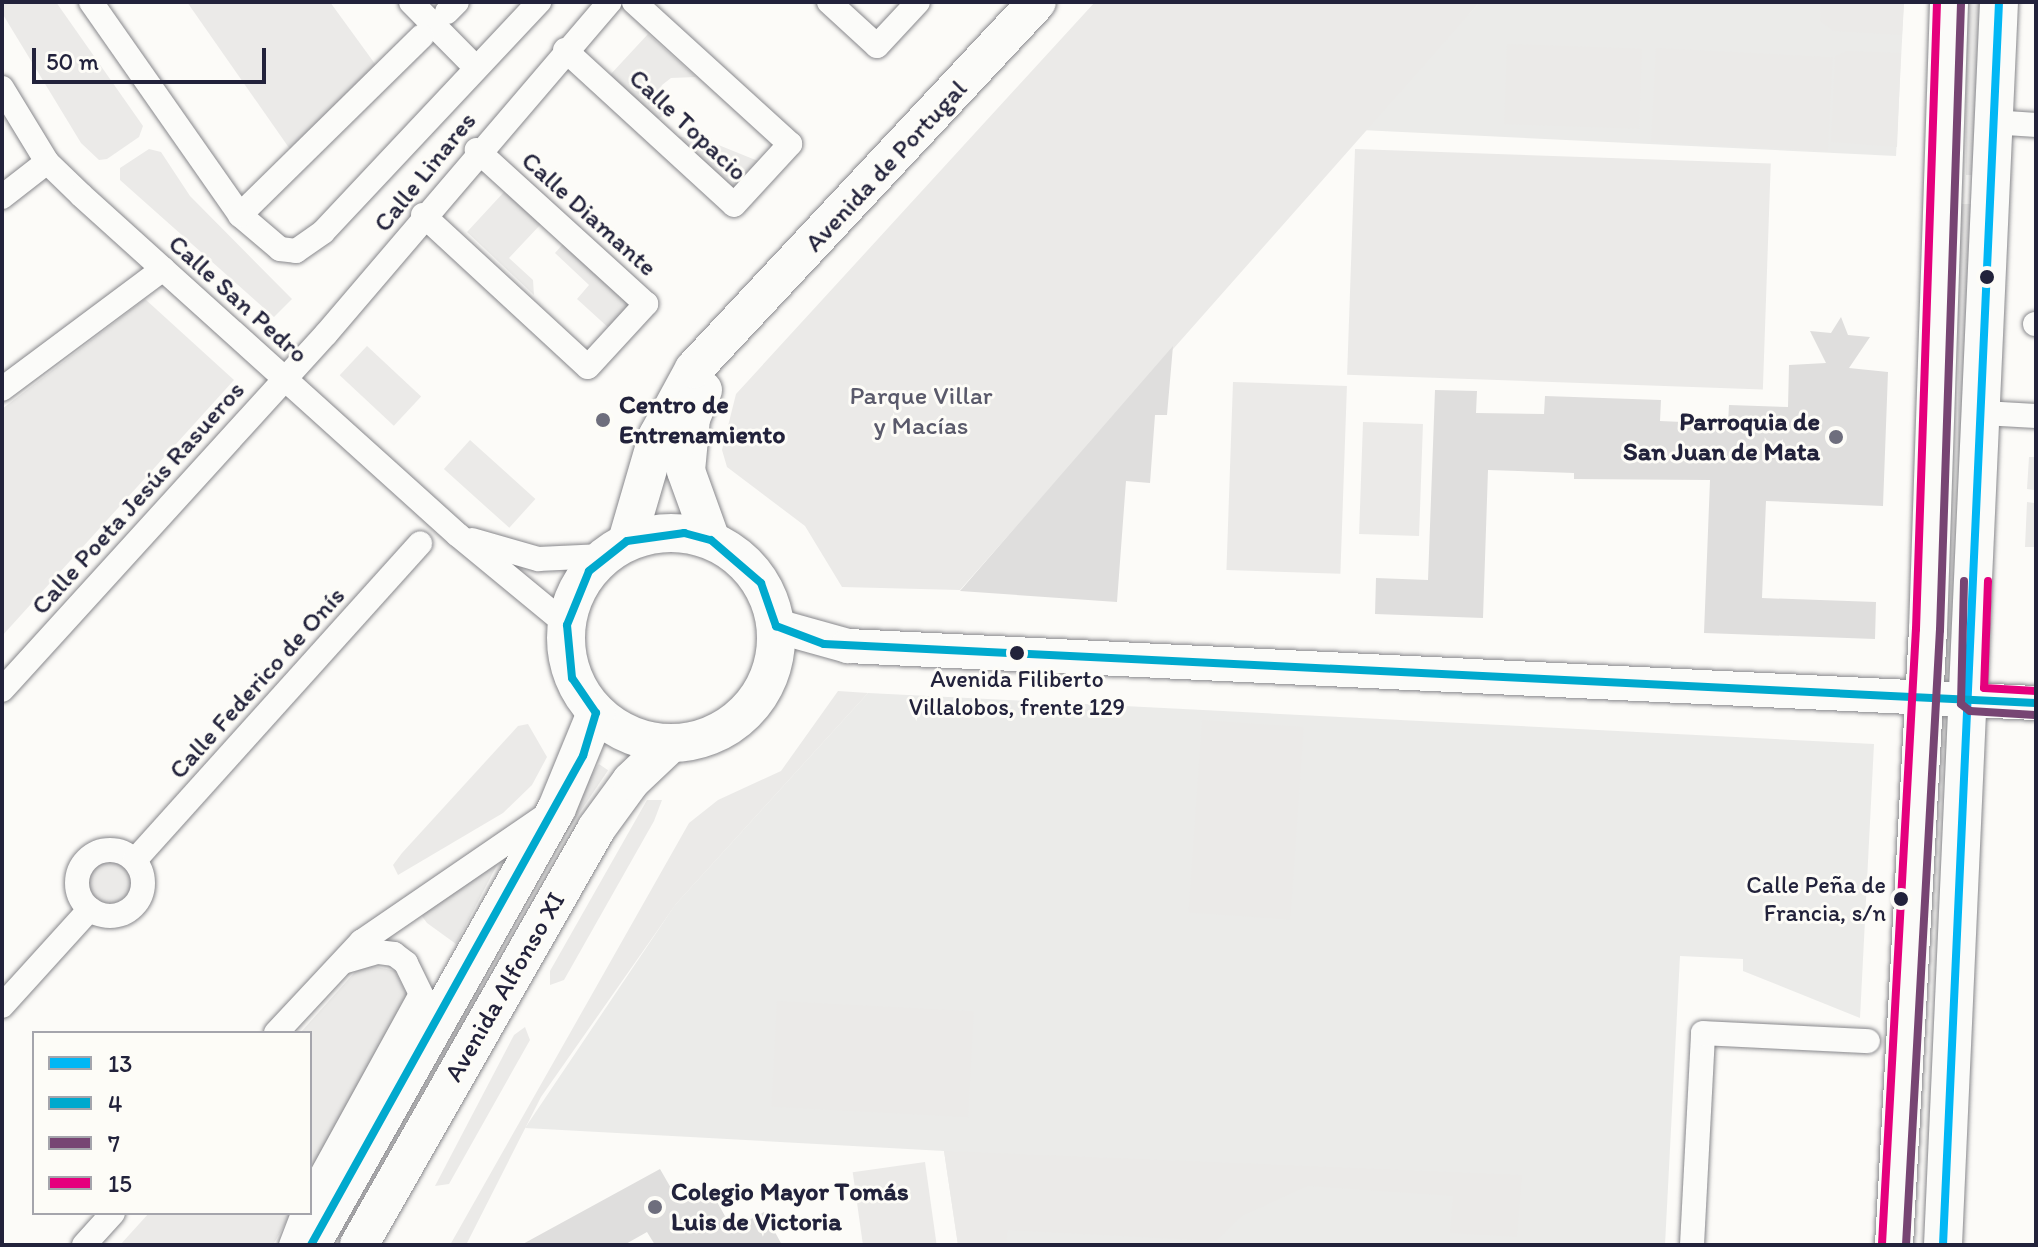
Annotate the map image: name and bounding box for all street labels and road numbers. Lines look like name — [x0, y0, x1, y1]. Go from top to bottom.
street label: Calle Topacio — [624, 64, 752, 186]
street label: Avenida de Portugal — [799, 74, 973, 258]
street label: Calle Linares — [367, 106, 483, 238]
street label: Calle Diamante — [515, 145, 663, 283]
street label: Calle San Pedro — [162, 229, 314, 369]
street label: Calle Poeta Jesús Rasueros — [25, 375, 251, 621]
street label: Calle Federico de Onís — [163, 581, 351, 785]
street label: Avenida Alfonso XI — [438, 887, 572, 1087]

